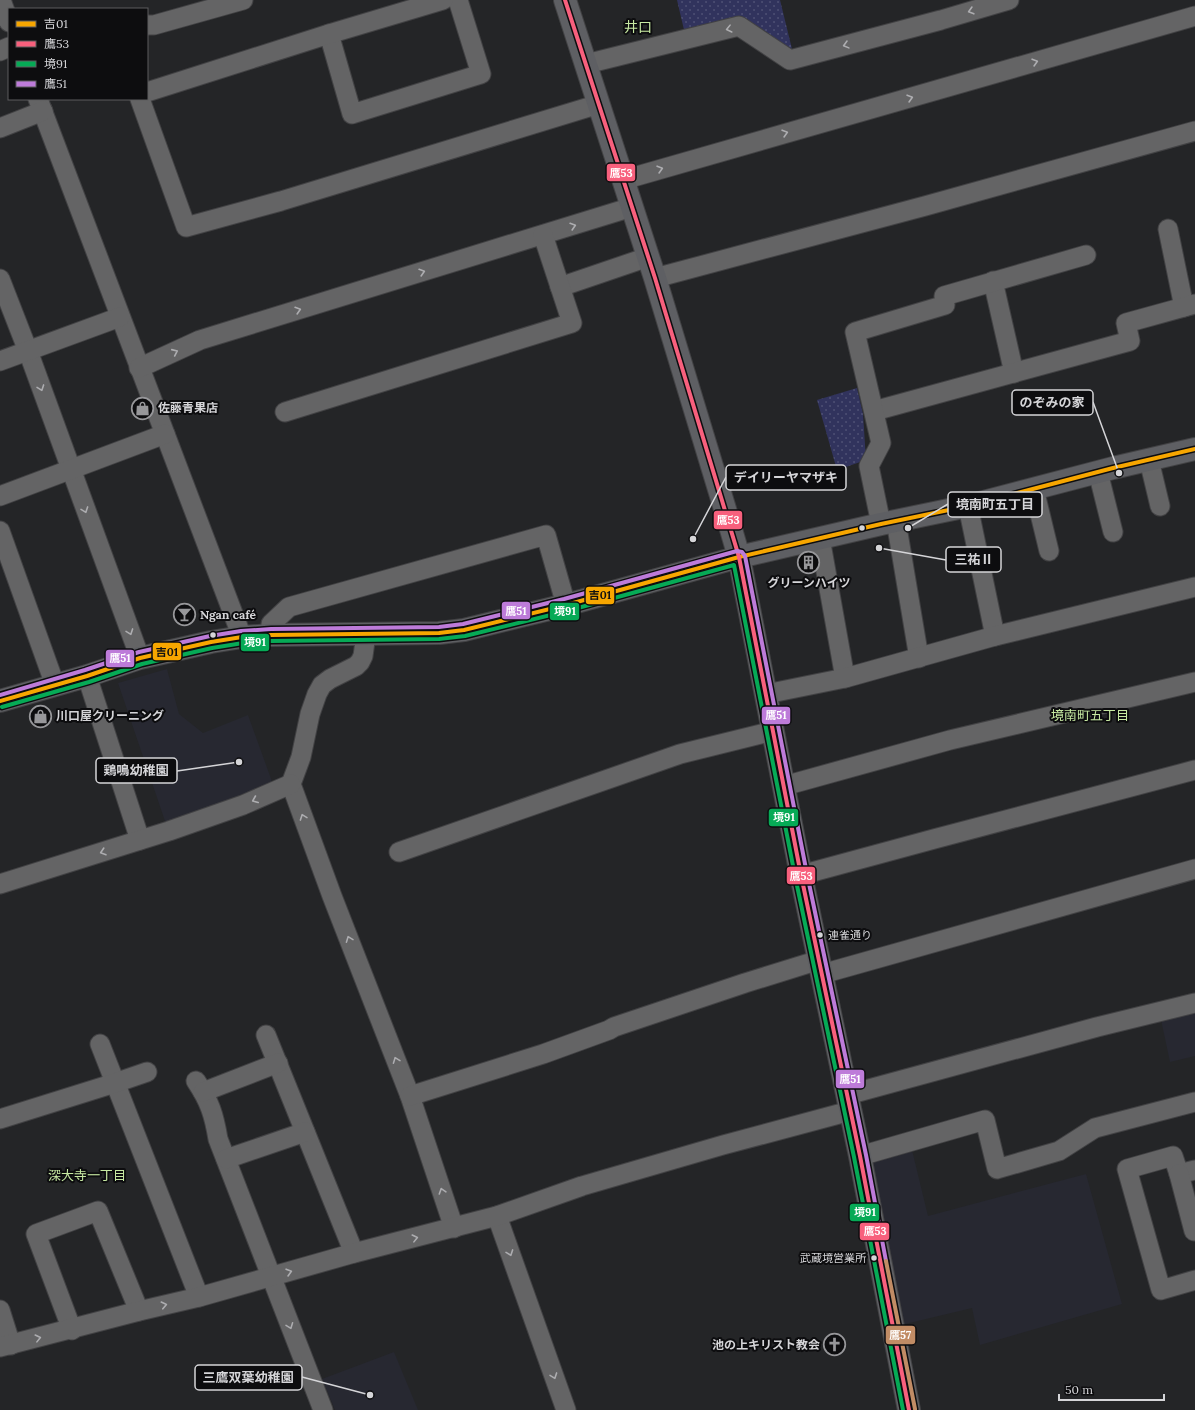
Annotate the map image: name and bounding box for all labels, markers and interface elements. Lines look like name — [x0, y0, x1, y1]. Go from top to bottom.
one-way arrow — [968, 6, 975, 15]
legend — [8, 8, 148, 100]
text: 吉01 — [44, 16, 68, 31]
district label: 井口 — [624, 18, 652, 36]
one-way arrow — [726, 24, 732, 32]
text: 鷹53 — [44, 36, 70, 51]
one-way arrow — [843, 40, 850, 49]
text: 境91 — [44, 56, 67, 71]
one-way arrow — [1031, 58, 1038, 67]
text: 鷹51 — [44, 76, 67, 91]
one-way arrow — [906, 94, 913, 103]
one-way arrow — [781, 129, 788, 138]
line badge: 鷹53 — [606, 163, 636, 182]
one-way arrow — [656, 165, 663, 174]
text: 鷹53 — [609, 166, 633, 180]
one-way arrow — [569, 222, 576, 230]
one-way arrow — [418, 268, 425, 277]
one-way arrow — [294, 306, 301, 315]
one-way arrow — [171, 349, 178, 357]
one-way arrow — [36, 384, 45, 391]
callout: のぞみの家 — [1012, 390, 1093, 415]
text: のぞみの家 — [1019, 394, 1085, 411]
shop icon: 佐藤青果店 — [129, 395, 155, 421]
place label: 佐藤青果店 — [158, 400, 218, 415]
callout: デイリーヤマザキ — [726, 465, 846, 490]
text: デイリーヤマザキ — [734, 469, 838, 486]
callout: 境南町五丁目 — [948, 492, 1042, 517]
text: 境南町五丁目 — [956, 496, 1034, 513]
one-way arrow — [81, 506, 89, 513]
line badge: 鷹53 — [713, 510, 743, 530]
text: 鷹53 — [716, 513, 740, 527]
unlabelled marker — [857, 523, 867, 533]
callout: 三祐Ⅱ — [946, 547, 1001, 572]
building icon: グリーンハイツ — [796, 549, 822, 575]
text: 三祐Ⅱ — [954, 551, 994, 568]
place label: グリーンハイツ — [767, 575, 851, 590]
line badge: 吉01 — [585, 586, 615, 605]
text: 吉01 — [589, 588, 612, 602]
line badge: 鷹51 — [501, 601, 531, 620]
bar icon: Ngan café — [171, 602, 197, 628]
line badge: 境91 — [549, 602, 580, 621]
text: 鷹51 — [505, 604, 527, 618]
text: 境91 — [554, 604, 576, 618]
place label: Ngan café — [200, 607, 257, 622]
one-way arrow — [126, 628, 134, 635]
unlabelled marker — [208, 630, 218, 640]
line badge: 境91 — [240, 633, 270, 652]
text: 境91 — [244, 635, 266, 649]
line badge: 吉01 — [152, 642, 182, 661]
text: 吉01 — [156, 645, 179, 659]
line badge: 鷹51 — [105, 649, 135, 668]
text: 鷹51 — [109, 651, 131, 665]
shop icon: 川口屋クリーニング — [28, 703, 54, 729]
line badge: 鷹51 — [761, 706, 791, 725]
district label: 境南町五丁目 — [1051, 707, 1129, 724]
place label: 川口屋クリーニング — [56, 708, 164, 723]
text: 鷹51 — [765, 708, 787, 722]
callout: 鶏鳴幼稚園 — [96, 758, 177, 783]
text: 鶏鳴幼稚園 — [103, 762, 169, 779]
one-way arrow — [252, 795, 259, 803]
line badge: 境91 — [768, 808, 799, 827]
text: 境91 — [773, 810, 795, 824]
one-way arrow — [300, 814, 308, 821]
one-way arrow — [99, 847, 106, 856]
line badge: 鷹53 — [786, 866, 816, 885]
text: 鷹53 — [789, 869, 813, 883]
place label: 連雀通り — [828, 928, 872, 942]
marker: 連雀通り — [815, 930, 825, 940]
one-way arrow — [345, 935, 353, 942]
one-way arrow — [393, 1056, 401, 1064]
line badge: 鷹51 — [835, 1069, 865, 1089]
text: 鷹51 — [839, 1072, 861, 1086]
district label: 深大寺一丁目 — [48, 1167, 126, 1184]
one-way arrow — [438, 1188, 446, 1195]
line badge: 境91 — [849, 1203, 880, 1222]
text: 境91 — [854, 1205, 876, 1219]
line badge: 鷹53 — [859, 1222, 890, 1241]
text: 鷹53 — [863, 1224, 887, 1238]
one-way arrow — [411, 1234, 418, 1243]
one-way arrow — [505, 1250, 513, 1257]
place label: 武蔵境営業所 — [800, 1251, 867, 1265]
marker: 武蔵境営業所 — [869, 1253, 879, 1263]
one-way arrow — [285, 1268, 292, 1277]
one-way arrow — [161, 1302, 167, 1310]
one-way arrow — [285, 1323, 293, 1330]
line badge: 鷹57 — [885, 1325, 916, 1345]
text: 鷹57 — [889, 1328, 911, 1342]
church icon: 池の上キリスト教会 — [822, 1332, 848, 1358]
one-way arrow — [34, 1334, 41, 1343]
place label: 池の上キリスト教会 — [712, 1337, 820, 1352]
callout: 三鷹双葉幼稚園 — [195, 1365, 302, 1390]
text: 三鷹双葉幼稚園 — [202, 1369, 294, 1386]
one-way arrow — [549, 1372, 557, 1379]
scale bar — [1059, 1376, 1164, 1402]
text: 50 m — [1065, 1382, 1093, 1397]

